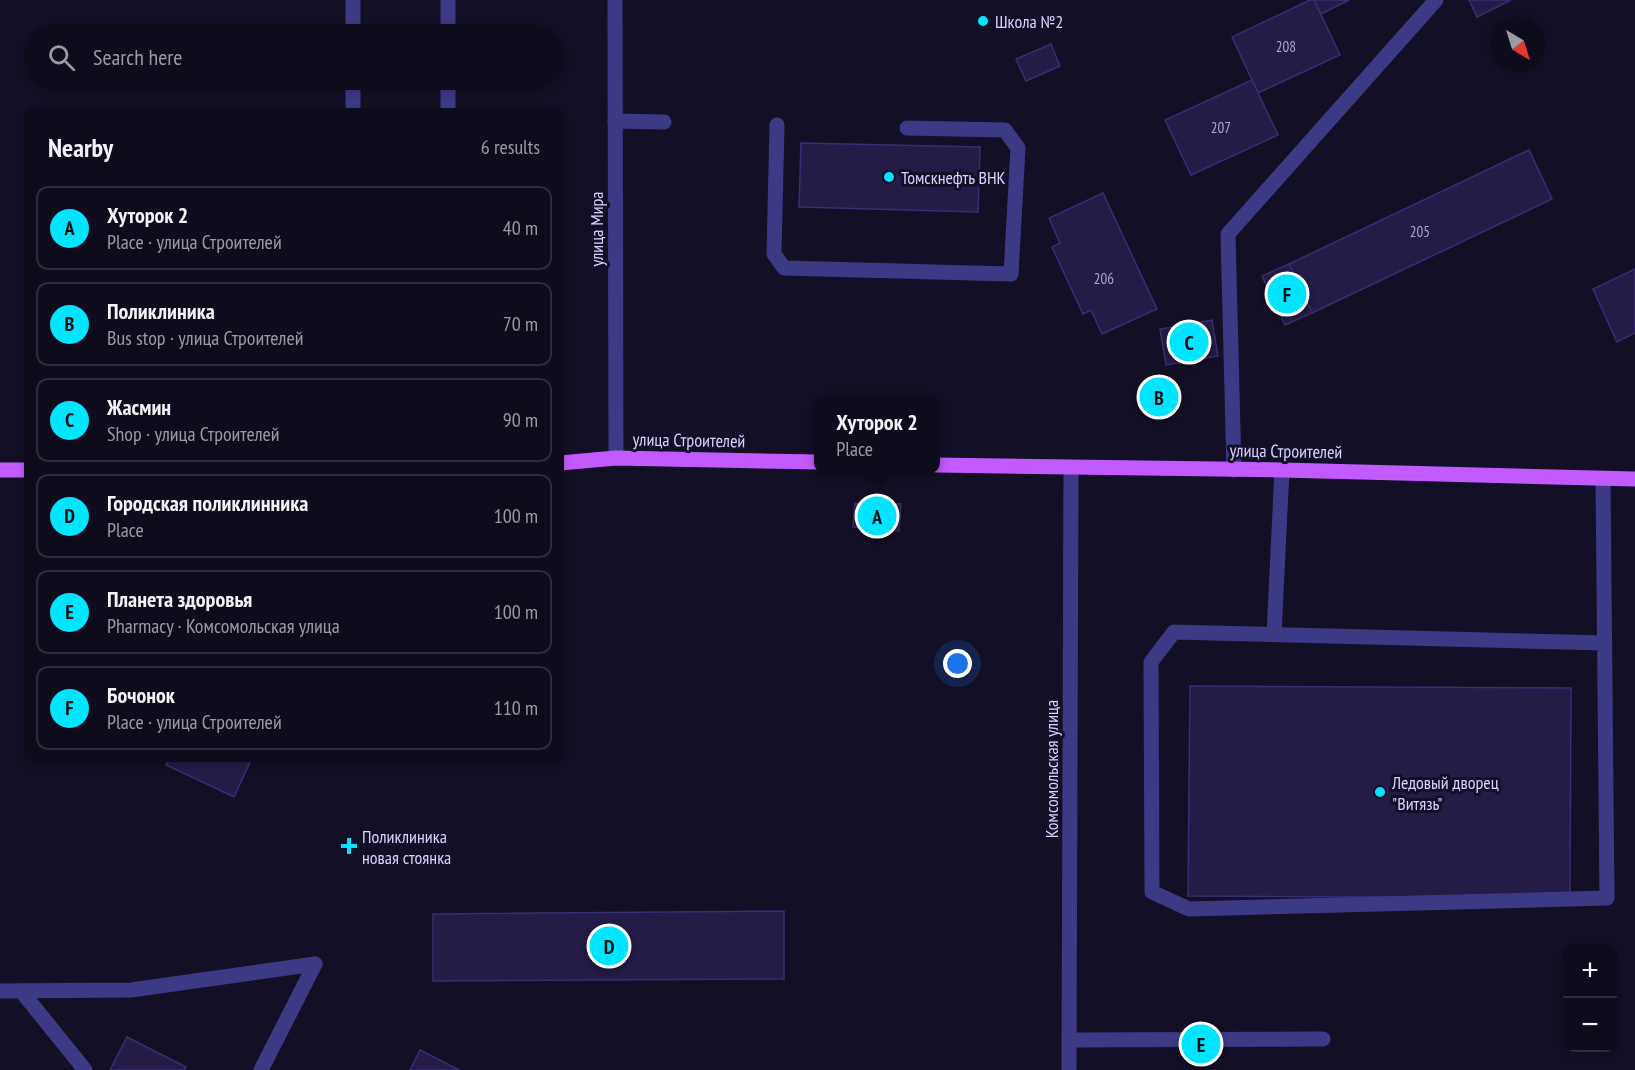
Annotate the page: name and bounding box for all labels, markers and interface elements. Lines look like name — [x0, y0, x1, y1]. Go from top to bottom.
place label: Школа №2 — [995, 10, 1063, 33]
marker: Школа №2 — [976, 14, 990, 28]
north arrow — [1491, 18, 1545, 72]
search box — [24, 24, 564, 90]
house number: 208 — [1276, 37, 1296, 56]
icon: search — [45, 41, 78, 74]
text: Search here — [93, 43, 182, 71]
house number: 207 — [1211, 118, 1231, 137]
text: Nearby — [48, 131, 113, 164]
text: 6 results — [481, 134, 540, 160]
place label: Томскнефть ВНК — [901, 166, 1006, 189]
marker: Томскнефть ВНК — [882, 170, 896, 184]
street label: улица Мира — [585, 191, 608, 267]
text: Хуторок 2 — [107, 201, 188, 229]
text: A — [64, 215, 75, 241]
text: 40 m — [503, 215, 538, 241]
house number: 205 — [1410, 222, 1430, 241]
text: Place · улица Строителей — [107, 229, 282, 255]
house number: 206 — [1094, 269, 1114, 288]
pin: F — [1268, 272, 1306, 316]
text: Поликлиника — [107, 297, 215, 325]
text: B — [65, 311, 74, 337]
text: 70 m — [503, 311, 538, 337]
pin: C — [1170, 320, 1208, 364]
text: Bus stop · улица Строителей — [107, 325, 303, 351]
pin: B — [1140, 374, 1178, 420]
text: Жасмин — [107, 393, 171, 421]
popup — [814, 396, 940, 474]
text: C — [65, 407, 74, 433]
text: 90 m — [503, 407, 538, 433]
text: Хуторок 2 — [836, 408, 918, 436]
text: Shop · улица Строителей — [107, 421, 280, 447]
street label: улица Строителей — [632, 428, 746, 452]
text: Place — [836, 436, 873, 462]
street label: улица Строителей — [1229, 439, 1343, 463]
text: Городская поликлинника — [107, 489, 308, 517]
pin: A — [858, 494, 896, 538]
text: D — [64, 503, 75, 529]
text: 100 m — [494, 503, 538, 529]
text: Place — [107, 517, 144, 543]
text: Планета здоровья — [107, 585, 252, 613]
text: E — [65, 599, 74, 625]
text: 100 m — [494, 599, 538, 625]
text: Pharmacy · Комсомольская улица — [107, 613, 340, 639]
your location — [943, 649, 972, 678]
text: Бочонок — [107, 681, 175, 709]
text: F — [65, 695, 74, 721]
text: 110 m — [494, 695, 538, 721]
street label: Комсомольская улица — [1040, 700, 1063, 838]
text: Place · улица Строителей — [107, 709, 282, 735]
place label: Ледовый дворец "Витязь" — [1391, 771, 1499, 815]
marker: Ледовый дворец "Витязь" — [1373, 785, 1387, 799]
place label: Поликлиника новая стоянка — [362, 825, 451, 869]
marker: Поликлиника новая стоянка — [340, 837, 358, 855]
pin: D — [590, 924, 628, 968]
map controls — [1563, 944, 1617, 1052]
button: + — [1563, 944, 1617, 998]
button: − — [1563, 998, 1617, 1052]
pin: E — [1182, 1022, 1220, 1066]

